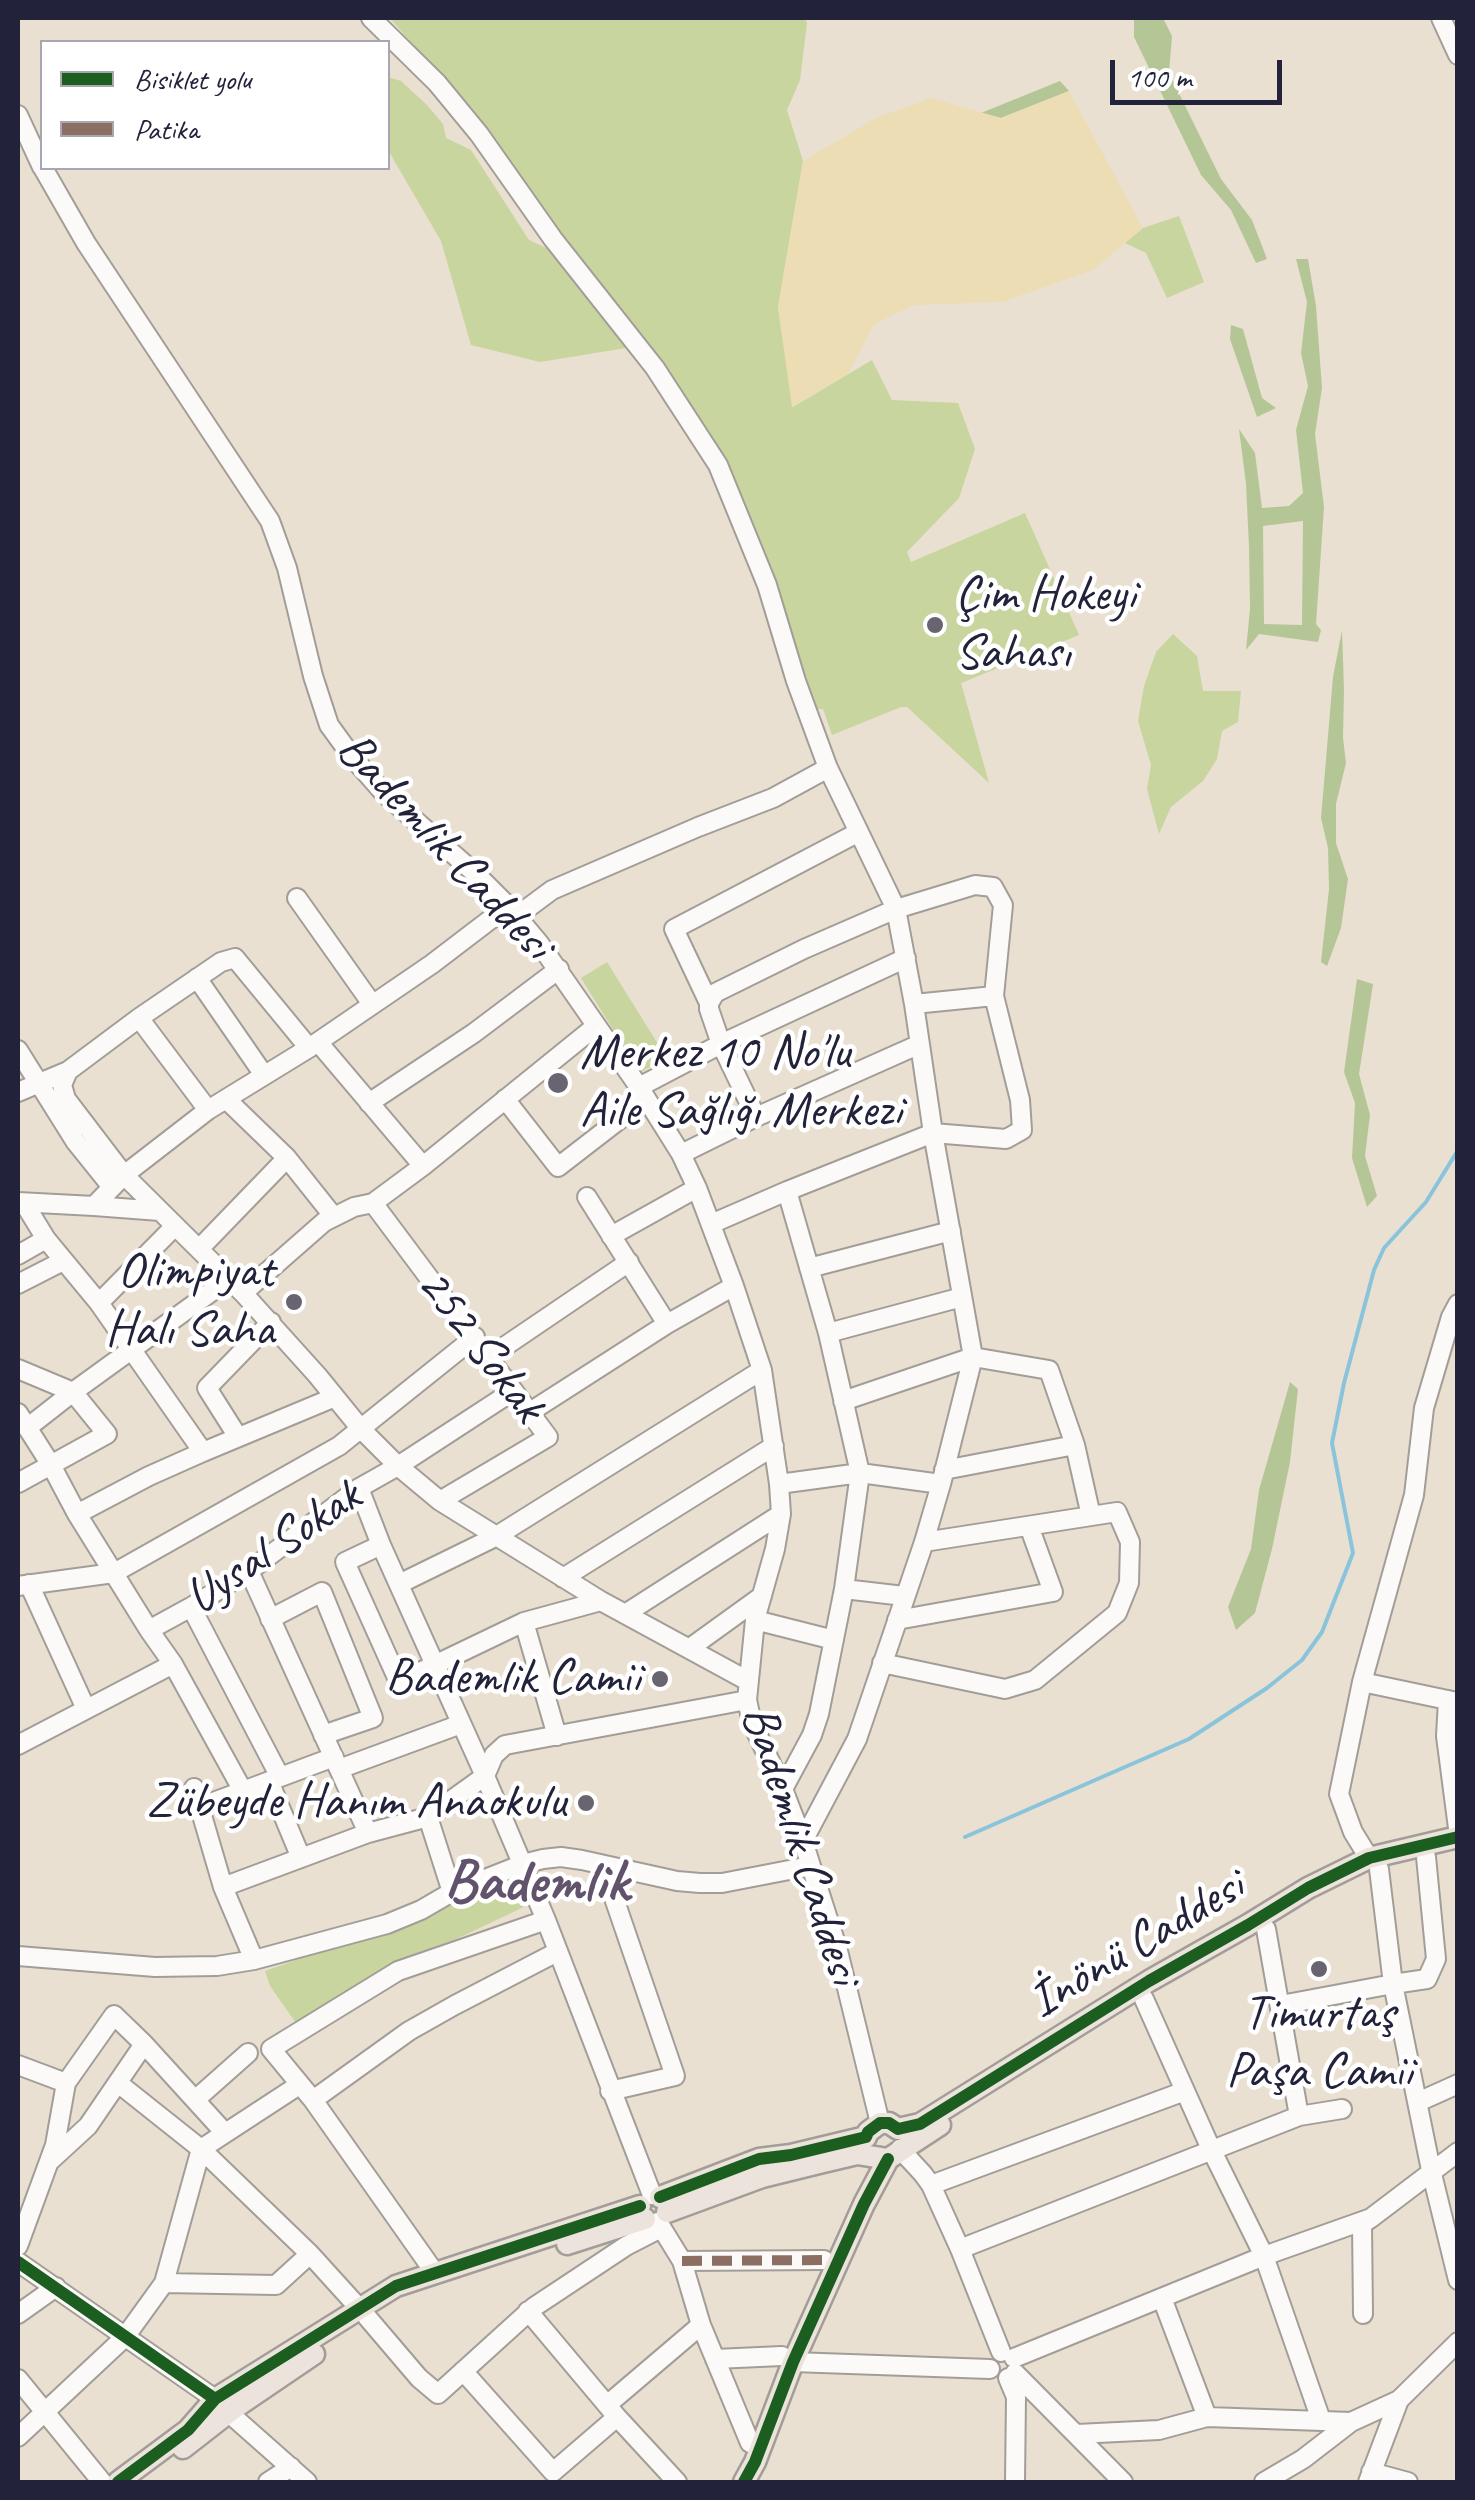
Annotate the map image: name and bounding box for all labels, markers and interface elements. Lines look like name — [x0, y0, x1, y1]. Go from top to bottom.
legend — [40, 40, 390, 170]
scale bar — [1115, 40, 1288, 102]
text: 100 m — [1127, 58, 1192, 96]
text: Bisiklet yolu — [134, 60, 251, 98]
text: Patika — [134, 110, 199, 148]
place label: Çim Hokeyi Sahası — [955, 566, 1135, 684]
marker: Çim Hokeyi Sahası — [924, 614, 946, 636]
street label: Bademlik Caddesi — [323, 721, 565, 973]
place label: Merkez 10 No'lu Aile Sağlığı Merkezi — [580, 1024, 901, 1142]
marker: Merkez 10 No'lu Aile Sağlığı Merkezi — [545, 1070, 571, 1096]
place label: Olimpiyat Halı Saha — [105, 1243, 274, 1360]
street label: 252 Sokak — [403, 1257, 557, 1435]
marker: Olimpiyat Halı Saha — [283, 1291, 305, 1313]
street label: Uysal Sokak — [175, 1467, 373, 1629]
place label: Bademlik Camii — [385, 1649, 640, 1709]
marker: Bademlik Camii — [649, 1668, 671, 1690]
street label: Bademlik Caddesi — [727, 1698, 873, 1992]
place label: Zübeyde Hanım Anaokulu — [146, 1773, 566, 1833]
marker: Zübeyde Hanım Anaokulu — [575, 1792, 597, 1814]
district label: Bademlik — [444, 1848, 628, 1920]
street label: İnönü Caddesi — [1018, 1857, 1256, 2033]
marker: Timurtaş Paşa Camii — [1308, 1958, 1330, 1980]
place label: Timurtaş Paşa Camii — [1226, 1985, 1412, 2102]

